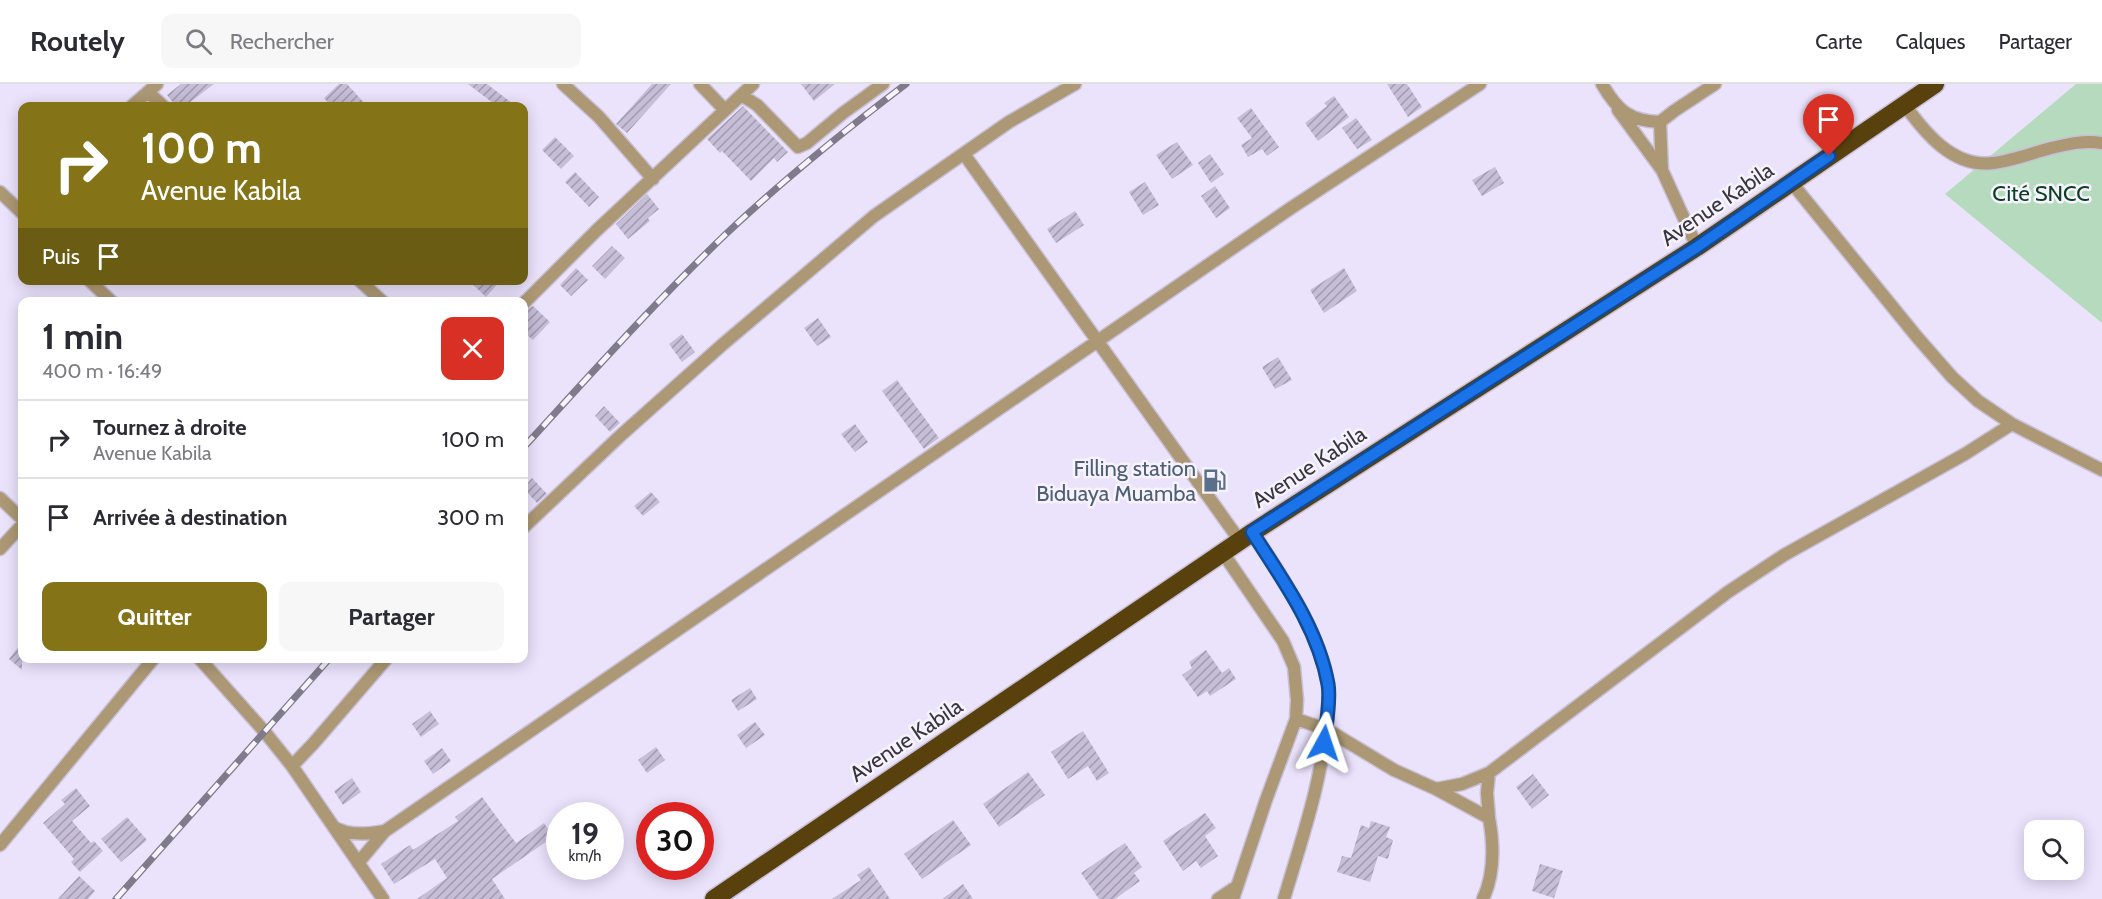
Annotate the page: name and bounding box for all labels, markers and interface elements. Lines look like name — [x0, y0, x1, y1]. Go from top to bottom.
search box — [161, 14, 581, 68]
text: Routely — [30, 24, 125, 58]
icon: search — [182, 25, 215, 58]
text: Rechercher — [230, 28, 334, 55]
text: Carte — [1815, 29, 1863, 54]
text: Calques — [1896, 29, 1966, 54]
text: Partager — [1999, 29, 2072, 54]
pin — [1803, 94, 1854, 156]
icon: arrive — [1812, 103, 1845, 136]
text: 100 m — [141, 122, 262, 174]
icon: right — [42, 126, 120, 204]
street label: Avenue Kabila — [1655, 156, 1779, 252]
text: Avenue Kabila — [141, 174, 301, 207]
park label: Cité SNCC — [1992, 180, 2090, 207]
icon: arrive — [92, 240, 125, 273]
text: Puis — [42, 243, 80, 270]
text: 1 min — [42, 314, 123, 358]
button: close — [441, 317, 504, 380]
text: 400 m · 16:49 — [42, 359, 162, 383]
text: Tournez à droite — [93, 414, 247, 441]
street label: Avenue Kabila — [1247, 420, 1371, 514]
icon: right — [42, 423, 75, 456]
text: 100 m — [442, 426, 504, 453]
text: Avenue Kabila — [93, 441, 212, 465]
place label: Filling station Biduaya Muamba — [1036, 455, 1196, 507]
fuel station icon: Filling station Biduaya Muamba — [1201, 468, 1227, 494]
icon: arrive — [42, 501, 75, 534]
text: Arrivée à destination — [93, 504, 287, 531]
text: 300 m — [437, 504, 504, 531]
button: Quitter — [42, 582, 267, 651]
button: Partager — [279, 582, 504, 651]
street label: Avenue Kabila — [844, 692, 968, 788]
position arrow — [1292, 711, 1356, 775]
speed limit sign: 30 — [636, 802, 714, 880]
text: 19 — [571, 815, 599, 852]
map controls — [2024, 820, 2084, 880]
button: search — [2024, 820, 2084, 880]
text: km/h — [569, 847, 601, 865]

